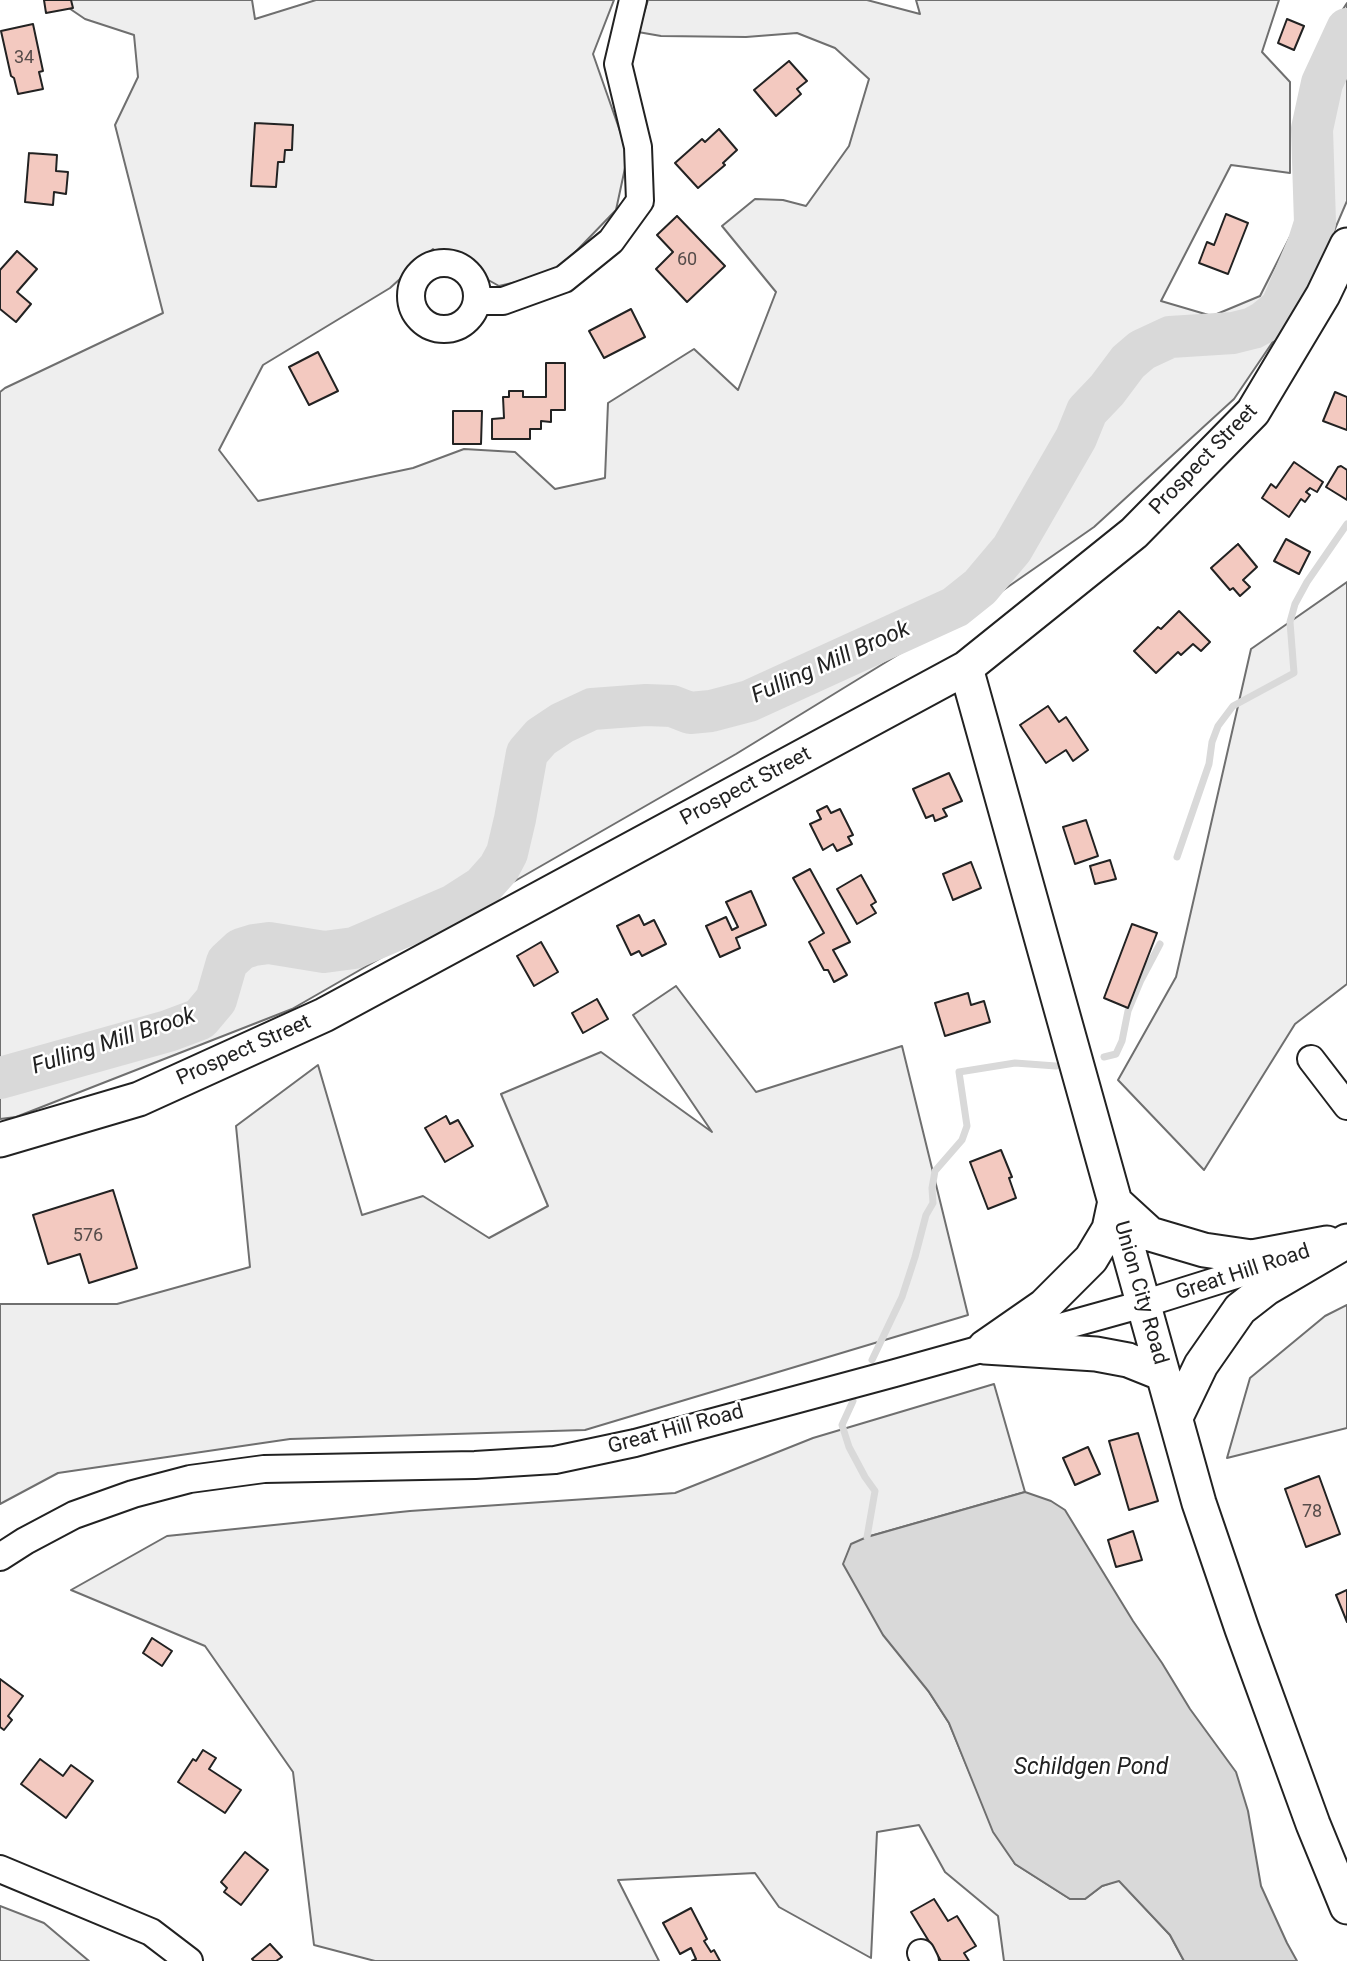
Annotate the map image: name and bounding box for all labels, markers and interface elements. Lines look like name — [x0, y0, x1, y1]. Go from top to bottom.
house number: 34 — [14, 47, 34, 69]
house number: 60 — [677, 249, 697, 271]
street label: Prospect Street — [1145, 399, 1263, 521]
water label: Fulling Mill Brook — [747, 616, 915, 710]
street label: Prospect Street — [676, 742, 816, 832]
water label: Fulling Mill Brook — [29, 1003, 199, 1081]
street label: Prospect Street — [173, 1010, 315, 1092]
street label: Union City Road — [1107, 1218, 1173, 1368]
house number: 576 — [73, 1225, 103, 1247]
street label: Great Hill Road — [1173, 1239, 1313, 1307]
street label: Great Hill Road — [605, 1400, 747, 1460]
house number: 78 — [1302, 1501, 1322, 1523]
water label: Schildgen Pond — [1014, 1754, 1168, 1782]

